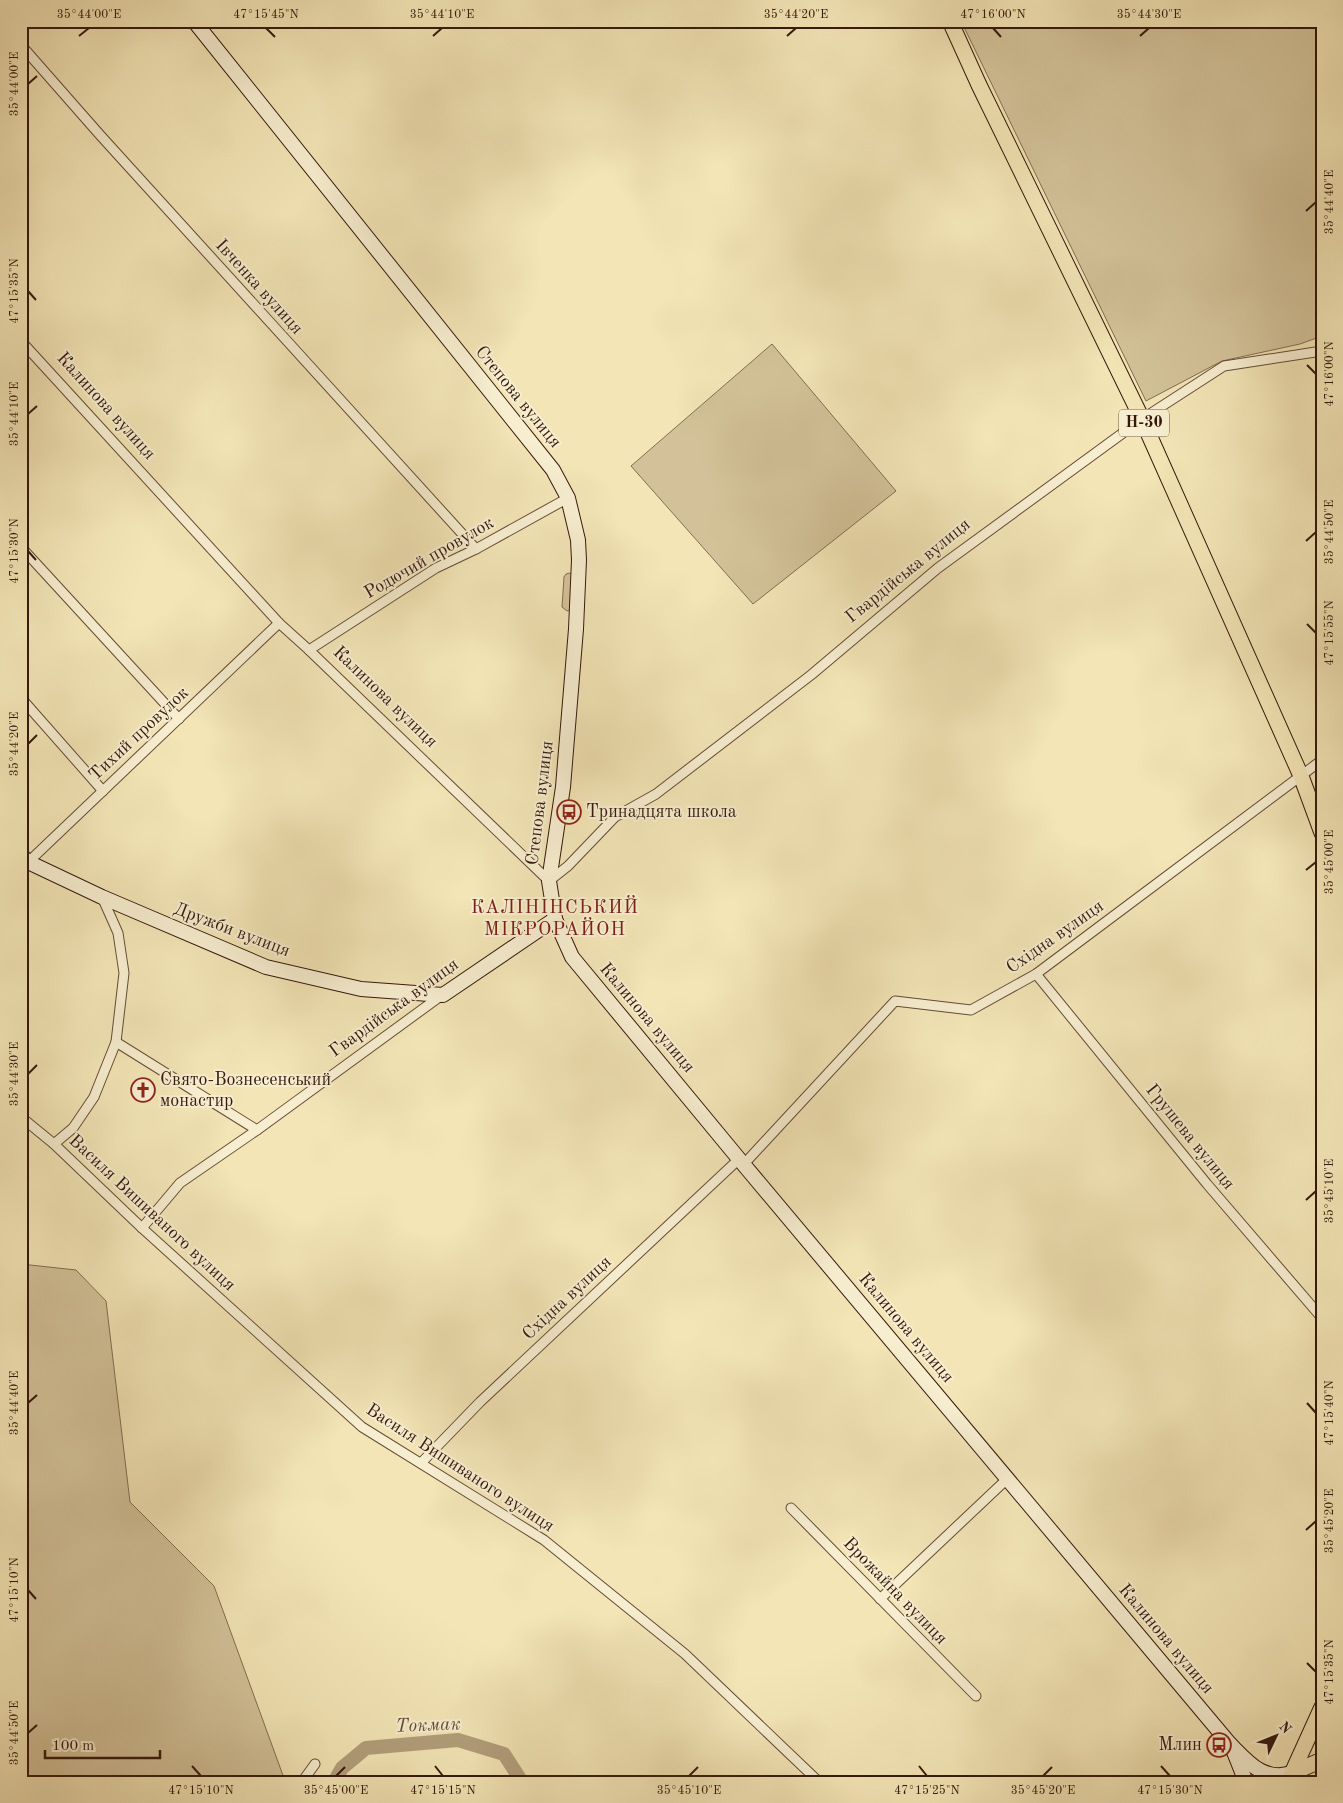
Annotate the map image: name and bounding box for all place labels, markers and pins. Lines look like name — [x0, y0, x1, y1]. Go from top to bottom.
bus stop icon: Тринадцята школа — [556, 799, 582, 825]
place label: Тринадцята школа — [586, 803, 737, 821]
place label: Cвято-Вознесенський монастир — [160, 1071, 331, 1110]
church icon: Cвято-Вознесенський монастир — [130, 1077, 156, 1103]
bus stop icon: Млин — [1206, 1732, 1232, 1758]
place label: Млин — [1158, 1736, 1202, 1754]

